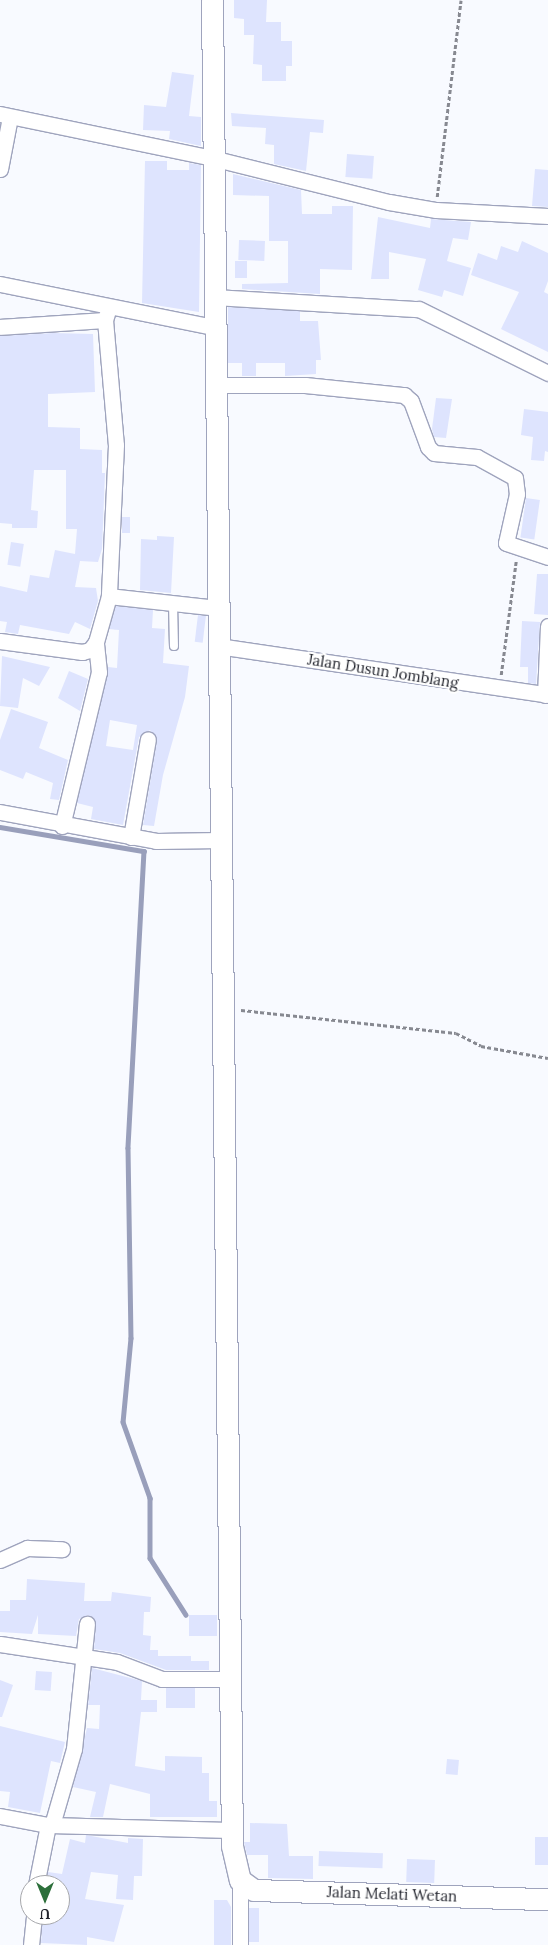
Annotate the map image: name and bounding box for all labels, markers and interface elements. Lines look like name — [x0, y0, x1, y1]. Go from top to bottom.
street label: Jalan Dusun Jomblang — [306, 650, 460, 692]
north arrow — [20, 1875, 70, 1925]
street label: Jalan Melati Wetan — [326, 1883, 458, 1905]
text: U — [40, 1905, 50, 1923]

